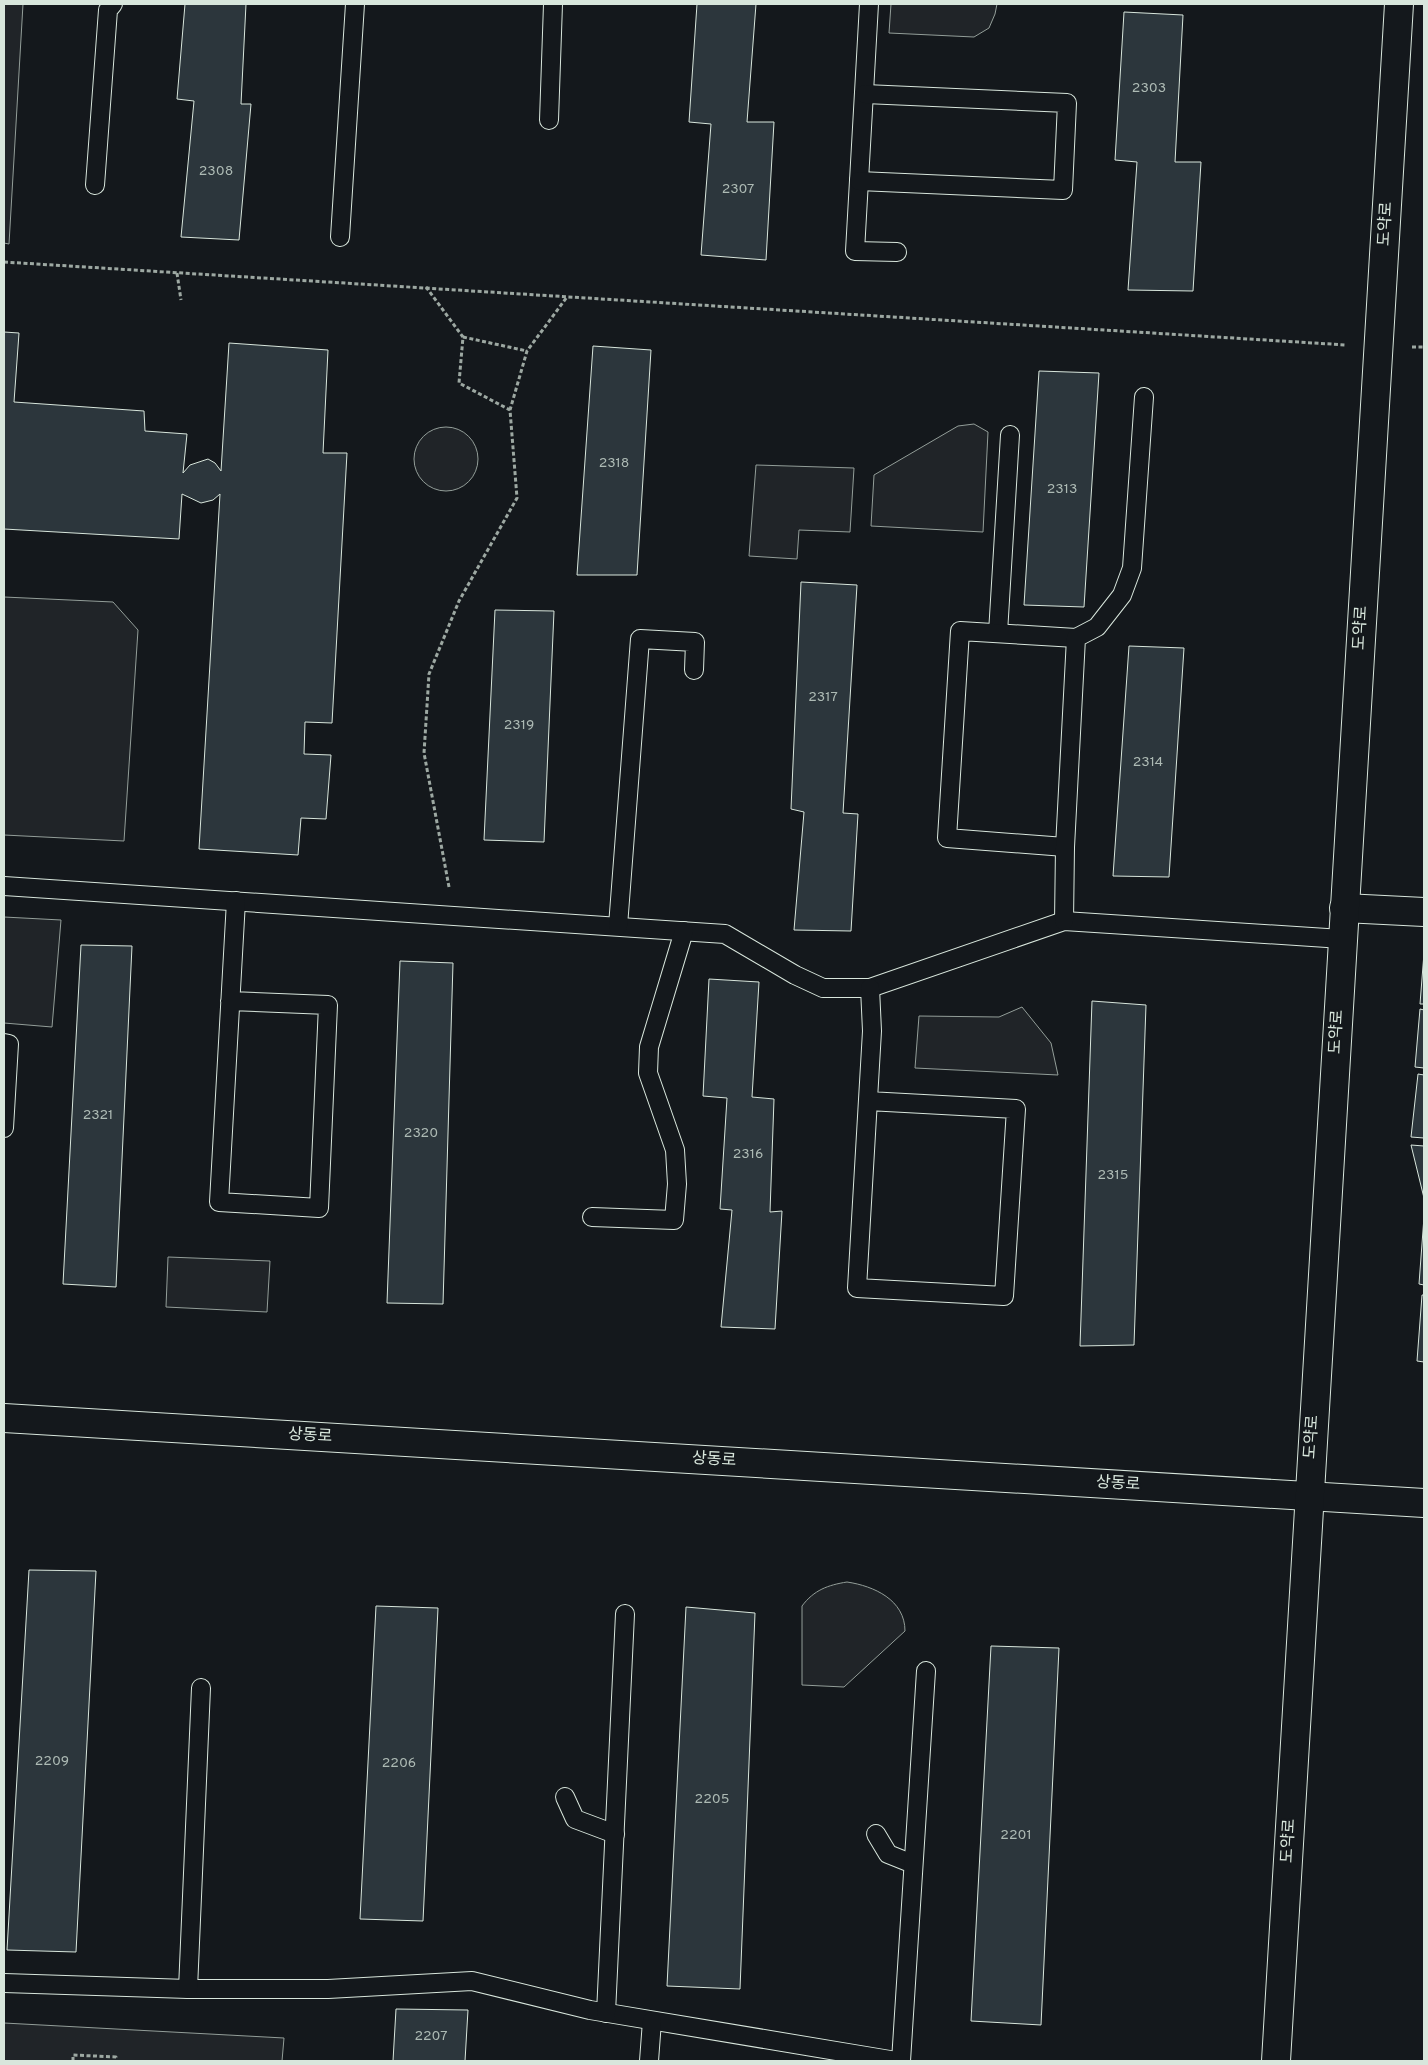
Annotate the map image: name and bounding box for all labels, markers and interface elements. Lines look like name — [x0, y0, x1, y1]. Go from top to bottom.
house number: 2303 — [1132, 80, 1166, 97]
house number: 2308 — [199, 163, 233, 180]
house number: 2307 — [722, 181, 754, 198]
street label: 도약로 — [1375, 201, 1397, 247]
house number: 2318 — [599, 455, 629, 472]
house number: 2313 — [1047, 481, 1077, 498]
street label: 도약로 — [1350, 605, 1372, 651]
house number: 2317 — [808, 689, 838, 706]
house number: 2319 — [504, 717, 534, 734]
house number: 2314 — [1133, 754, 1163, 771]
street label: 도약로 — [1326, 1009, 1348, 1055]
house number: 2321 — [83, 1107, 113, 1124]
house number: 2320 — [404, 1125, 438, 1142]
house number: 2316 — [733, 1146, 763, 1163]
house number: 2315 — [1098, 1167, 1128, 1184]
street label: 도약로 — [1300, 1414, 1324, 1460]
street label: 상동로 — [287, 1425, 333, 1447]
street label: 상동로 — [691, 1449, 737, 1471]
street label: 상동로 — [1095, 1473, 1141, 1495]
house number: 2209 — [35, 1753, 69, 1770]
house number: 2206 — [382, 1755, 416, 1772]
house number: 2205 — [695, 1791, 729, 1808]
street label: 도약로 — [1278, 1818, 1300, 1864]
house number: 2201 — [1000, 1827, 1032, 1844]
house number: 2207 — [414, 2028, 448, 2045]

